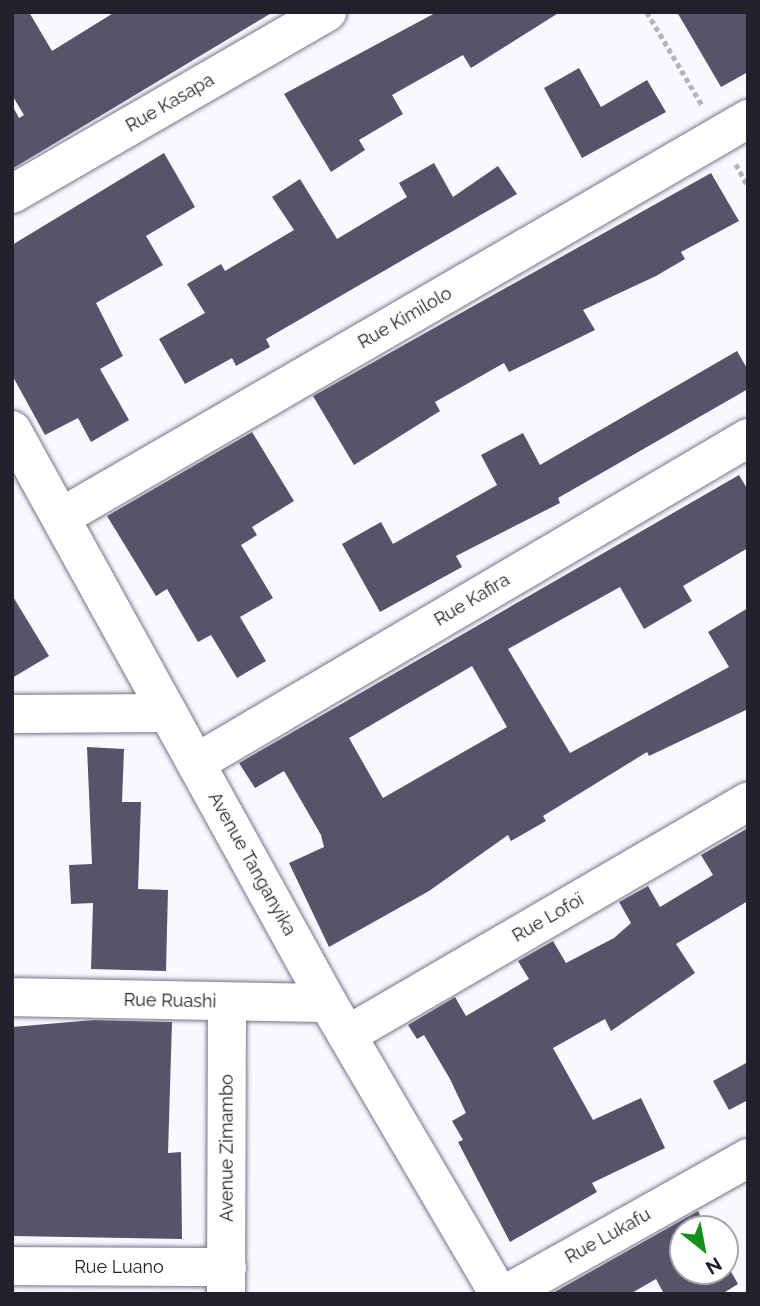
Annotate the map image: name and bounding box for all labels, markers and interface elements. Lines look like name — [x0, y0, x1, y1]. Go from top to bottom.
street label: Rue Kasapa — [122, 69, 218, 137]
street label: Rue Kimilolo — [354, 282, 456, 354]
street label: Rue Kafira — [430, 569, 514, 631]
street label: Avenue Tanganyika — [203, 788, 301, 940]
street label: Rue Lofoï — [509, 889, 587, 947]
street label: Rue Ruashi — [123, 989, 217, 1013]
street label: Avenue Zimambo — [216, 1074, 238, 1222]
street label: Rue Lukafu — [561, 1204, 655, 1268]
north arrow — [669, 1215, 739, 1285]
text: N — [702, 1253, 726, 1279]
street label: Rue Luano — [74, 1256, 164, 1278]

